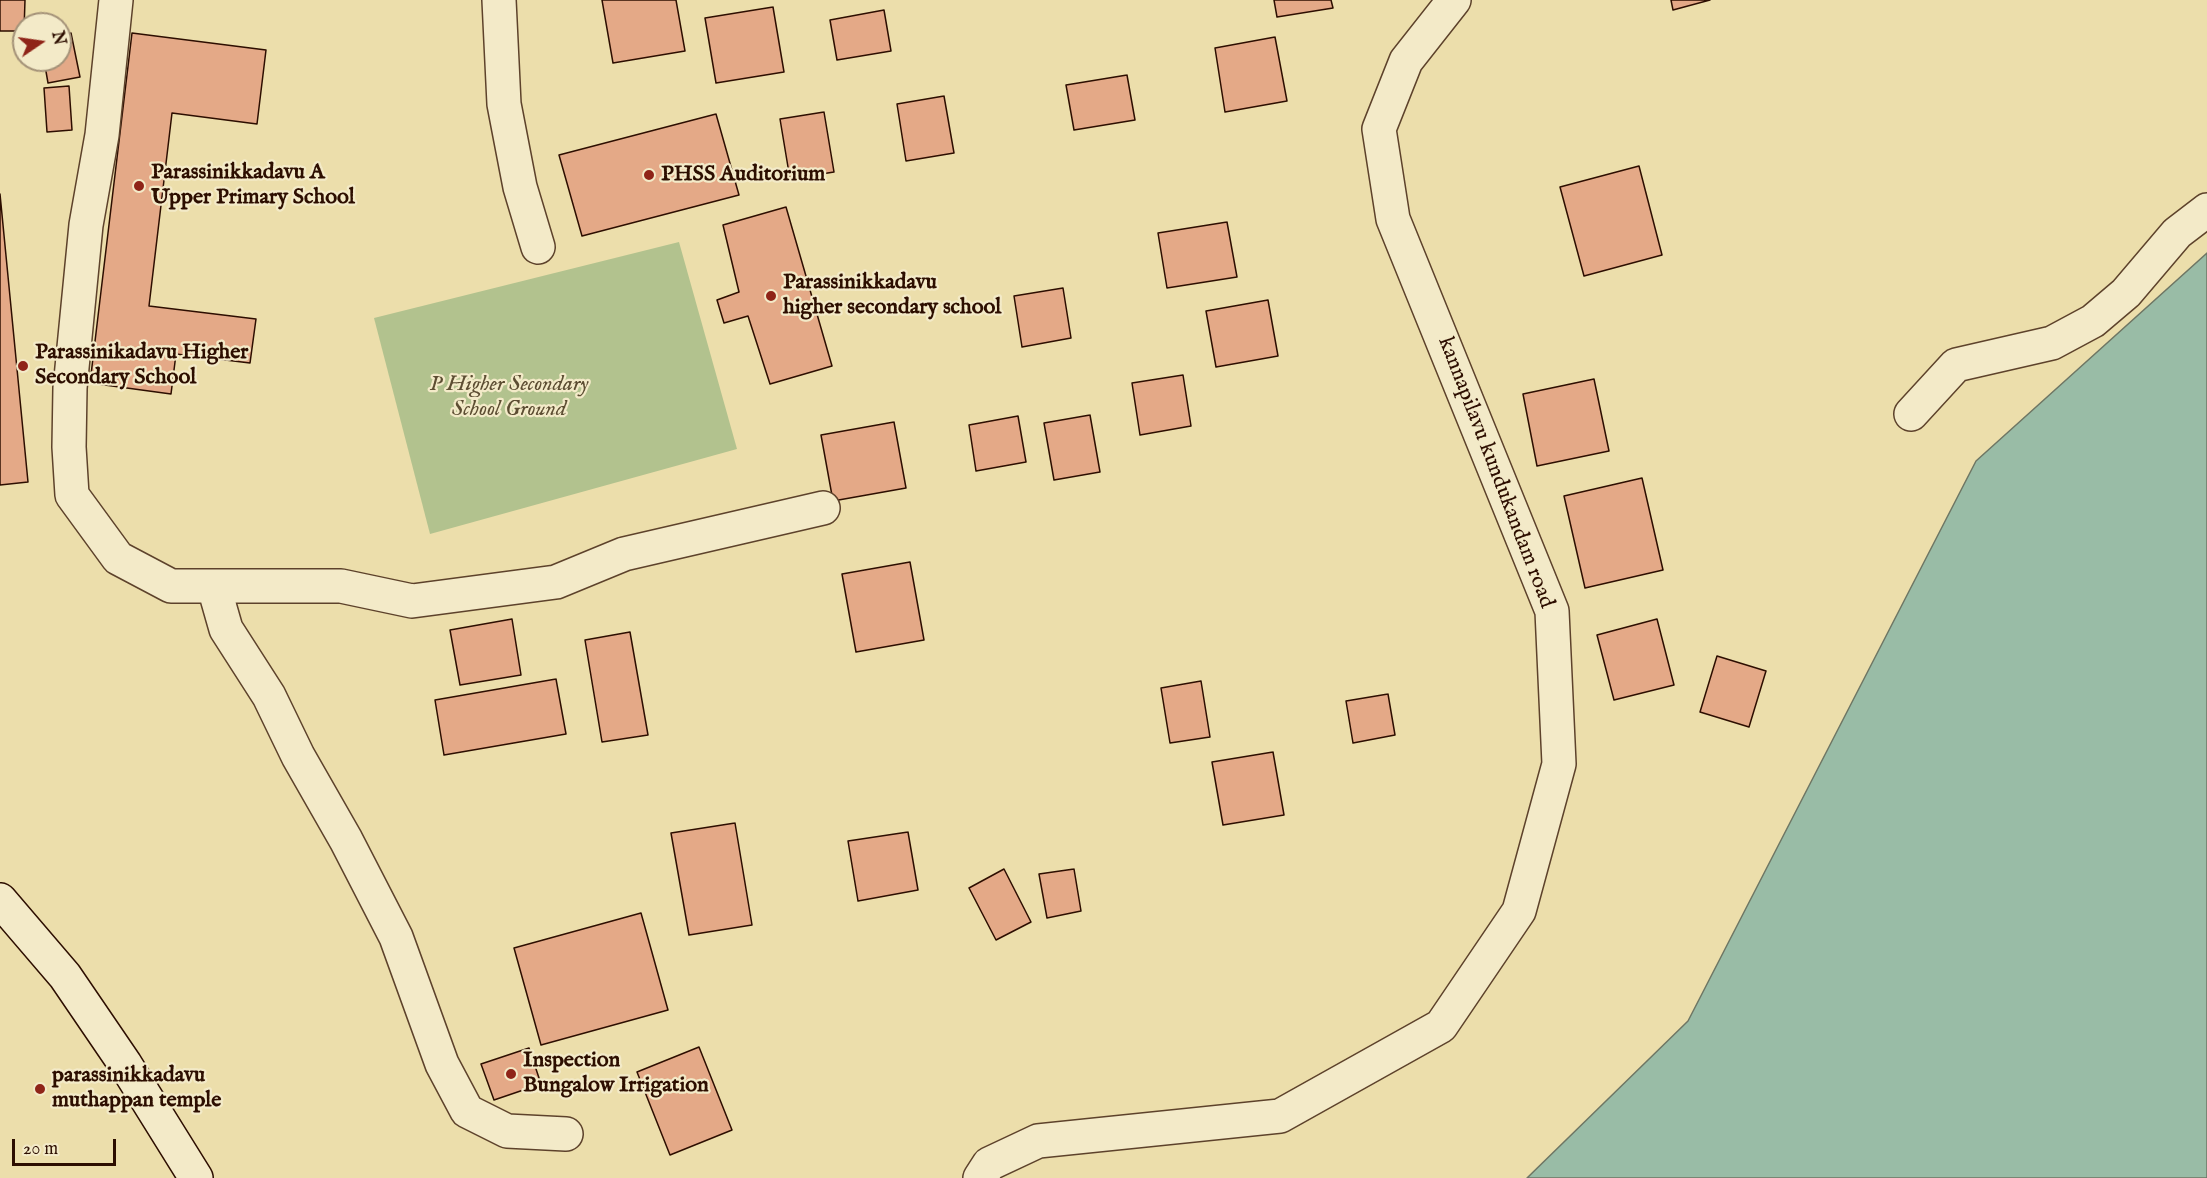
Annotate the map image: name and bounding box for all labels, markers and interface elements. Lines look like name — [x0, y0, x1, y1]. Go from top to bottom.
north arrow — [12, 12, 72, 72]
text: N — [46, 29, 69, 47]
place label: Parassinikkadavu A Upper Primary School — [151, 160, 355, 212]
place label: PHSS Auditorium — [661, 162, 825, 188]
marker: PHSS Auditorium — [642, 168, 656, 182]
marker: Parassinikkadavu A Upper Primary School — [132, 179, 146, 193]
place label: Parassinikkadavu higher secondary school — [783, 270, 1001, 322]
marker: Parassinikkadavu higher secondary school — [764, 289, 778, 303]
street label: kannapilavu kundukandam road — [1431, 334, 1559, 612]
place label: Parassinikadavu Higher Secondary School — [35, 340, 248, 392]
marker: Parassinikadavu Higher Secondary School — [16, 359, 30, 373]
park label: P Higher Secondary School Ground — [430, 372, 588, 424]
place label: Inspection Bungalow Irrigation — [523, 1048, 709, 1100]
place label: parassinikkadavu muthappan temple — [52, 1063, 221, 1114]
marker: Inspection Bungalow Irrigation — [504, 1067, 518, 1081]
marker: parassinikkadavu muthappan temple — [33, 1082, 47, 1096]
scale bar — [15, 1127, 118, 1165]
text: 20 m — [23, 1138, 58, 1161]

